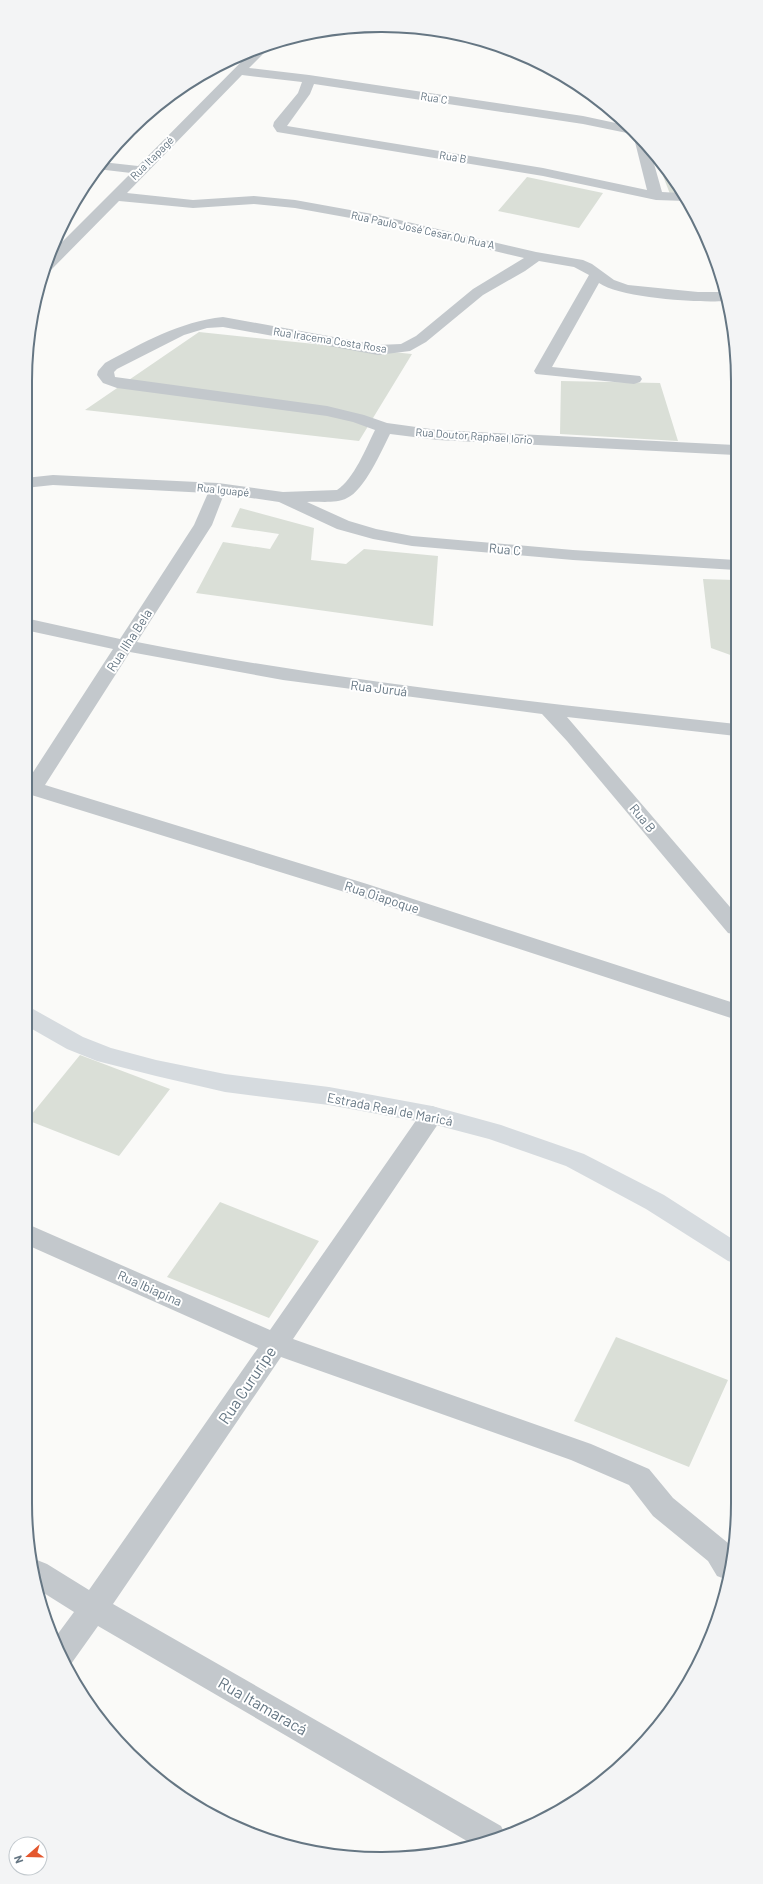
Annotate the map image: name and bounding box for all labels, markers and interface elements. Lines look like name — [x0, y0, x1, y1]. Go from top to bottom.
street label: Rua C — [420, 89, 448, 106]
street label: Rua Itapagé — [127, 133, 176, 182]
street label: Rua B — [439, 148, 468, 165]
street label: Rua Paulo José Cesar Ou Rua A — [350, 208, 496, 251]
street label: Rua Iracema Costa Rosa — [272, 324, 388, 355]
street label: Rua Doutor Raphael Iorio — [415, 425, 533, 446]
street label: Rua Iguapé — [196, 480, 250, 499]
street label: Rua C — [488, 540, 522, 558]
street label: Rua Ilha Bela — [103, 606, 155, 674]
street label: Rua Juruá — [350, 677, 408, 699]
street label: Rua B — [626, 800, 660, 836]
street label: Rua Oiapoque — [343, 877, 421, 917]
street label: Estrada Real de Maricá — [326, 1089, 454, 1129]
street label: Rua Ibiapina — [115, 1267, 185, 1309]
street label: Rua Cururipe — [214, 1342, 280, 1427]
street label: Rua Itamaracá — [215, 1672, 311, 1739]
north arrow — [8, 1836, 48, 1876]
text: N — [11, 1854, 25, 1865]

